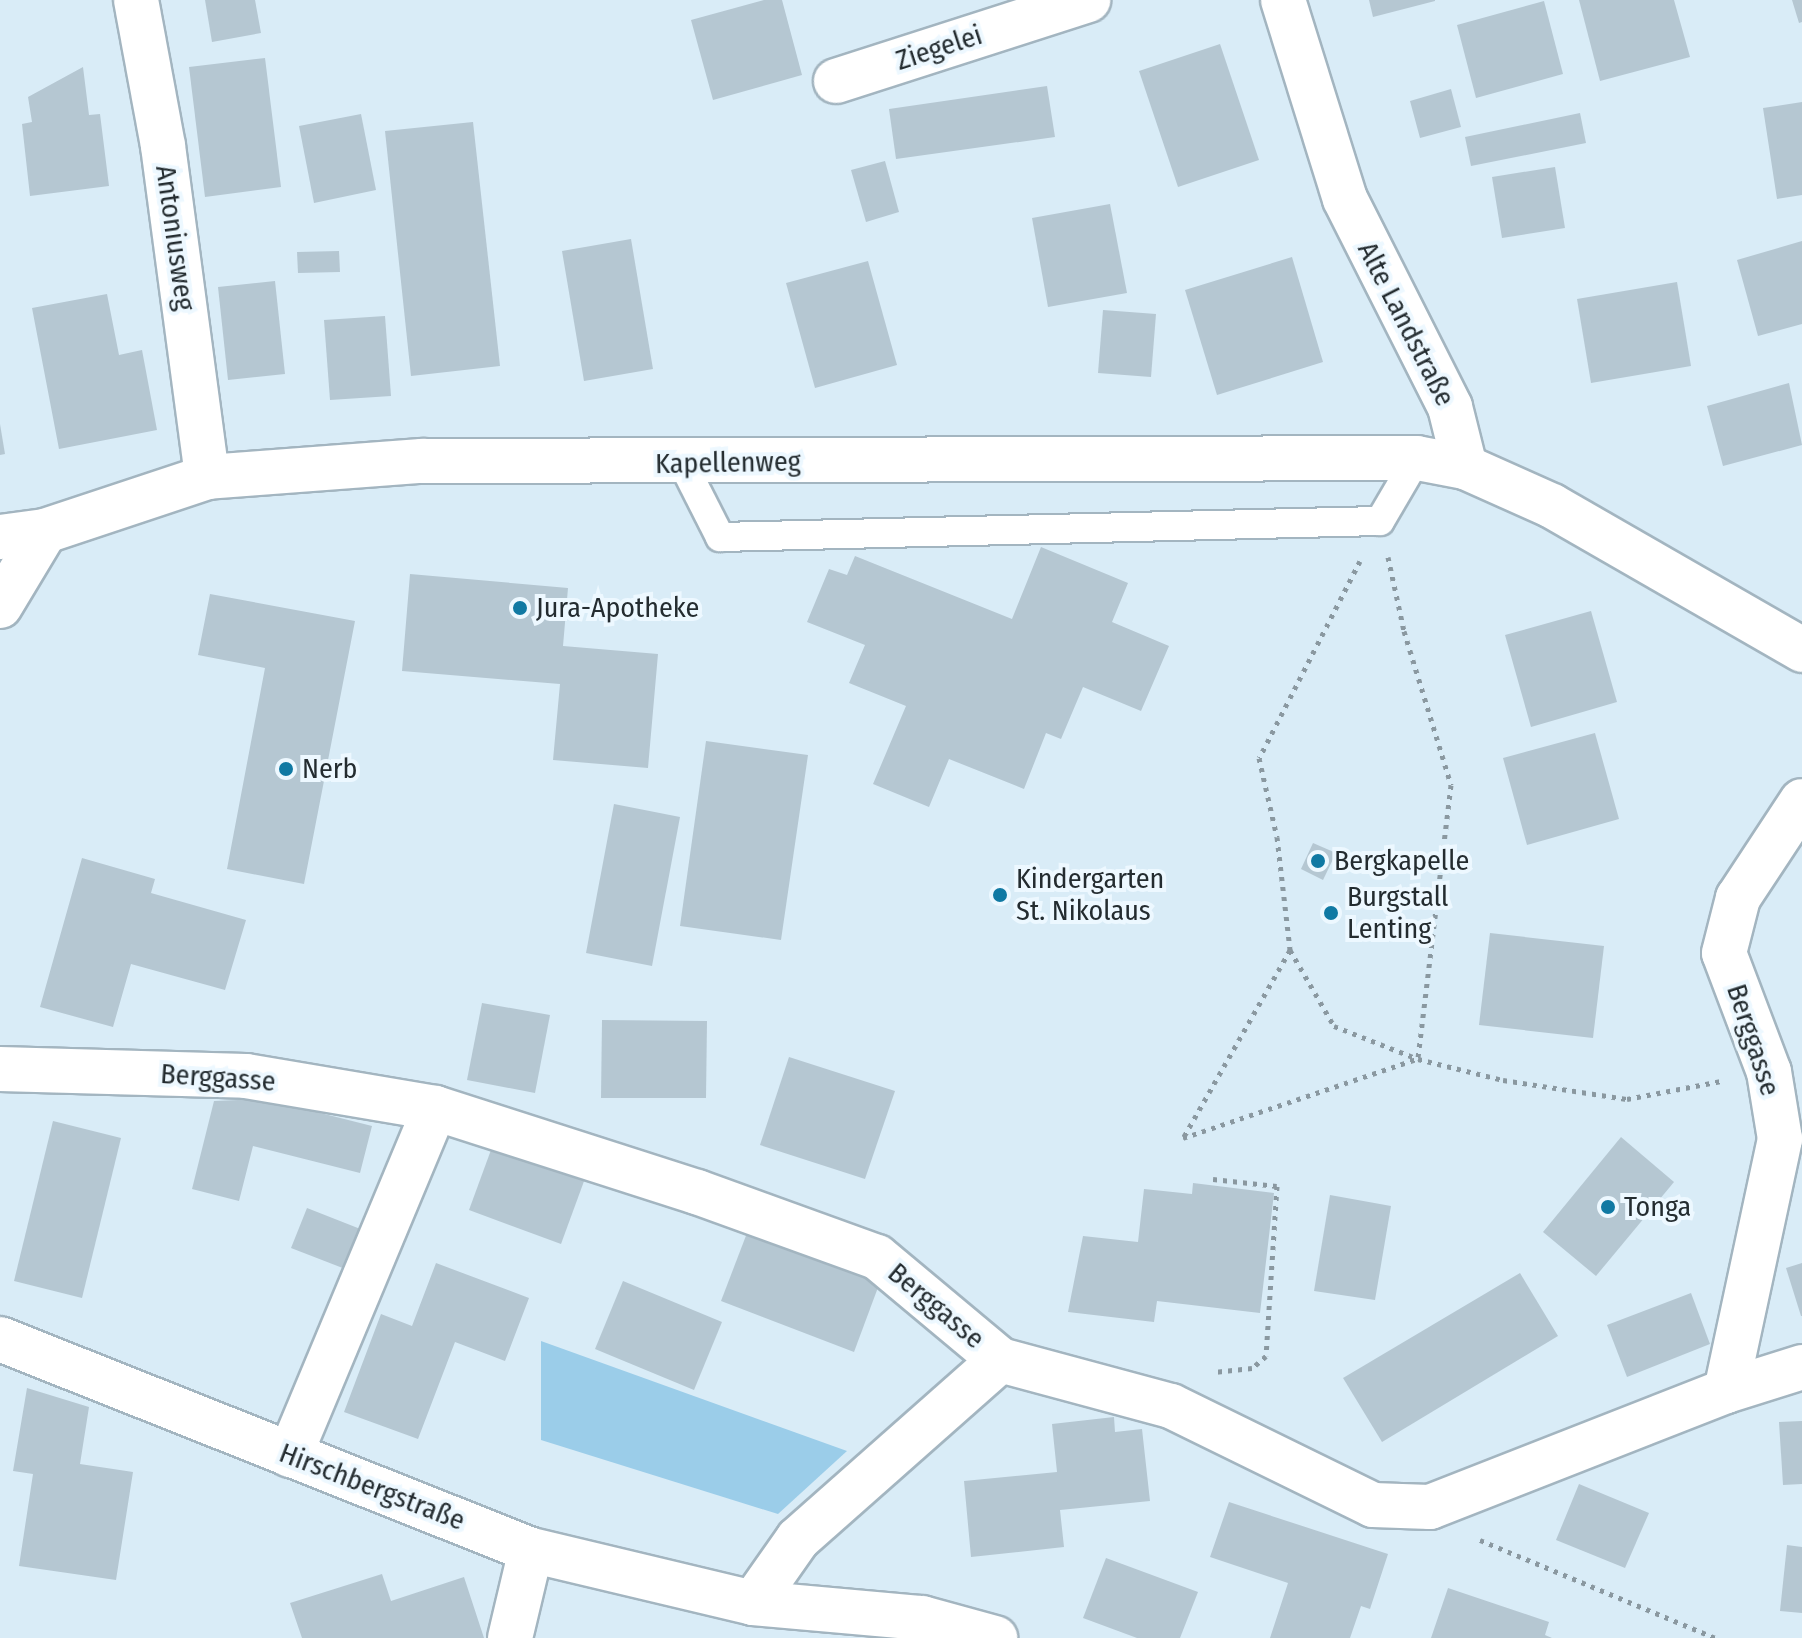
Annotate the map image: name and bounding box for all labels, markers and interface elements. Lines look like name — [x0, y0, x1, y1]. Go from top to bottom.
street label: Ziegelei — [892, 18, 986, 78]
street label: Antoniusweg — [148, 163, 202, 313]
street label: Alte Landstraße — [1350, 236, 1462, 412]
street label: Kapellenweg — [655, 445, 801, 481]
place label: Jura-Apotheke — [536, 591, 699, 625]
marker: Jura-Apotheke — [511, 599, 529, 617]
place label: Nerb — [302, 752, 357, 786]
marker: Nerb — [277, 760, 295, 778]
place label: Bergkapelle — [1334, 844, 1469, 878]
marker: Bergkapelle — [1309, 852, 1327, 870]
place label: Kindergarten St. Nikolaus — [1016, 862, 1164, 928]
place label: Burgstall Lenting — [1347, 880, 1448, 946]
marker: Kindergarten St. Nikolaus — [991, 886, 1009, 904]
marker: Burgstall Lenting — [1322, 904, 1340, 922]
street label: Berggasse — [1719, 980, 1787, 1100]
street label: Berggasse — [159, 1057, 277, 1099]
place label: Tonga — [1624, 1190, 1691, 1224]
marker: Tonga — [1599, 1198, 1617, 1216]
street label: Berggasse — [881, 1256, 991, 1356]
street label: Hirschbergstraße — [275, 1436, 469, 1538]

